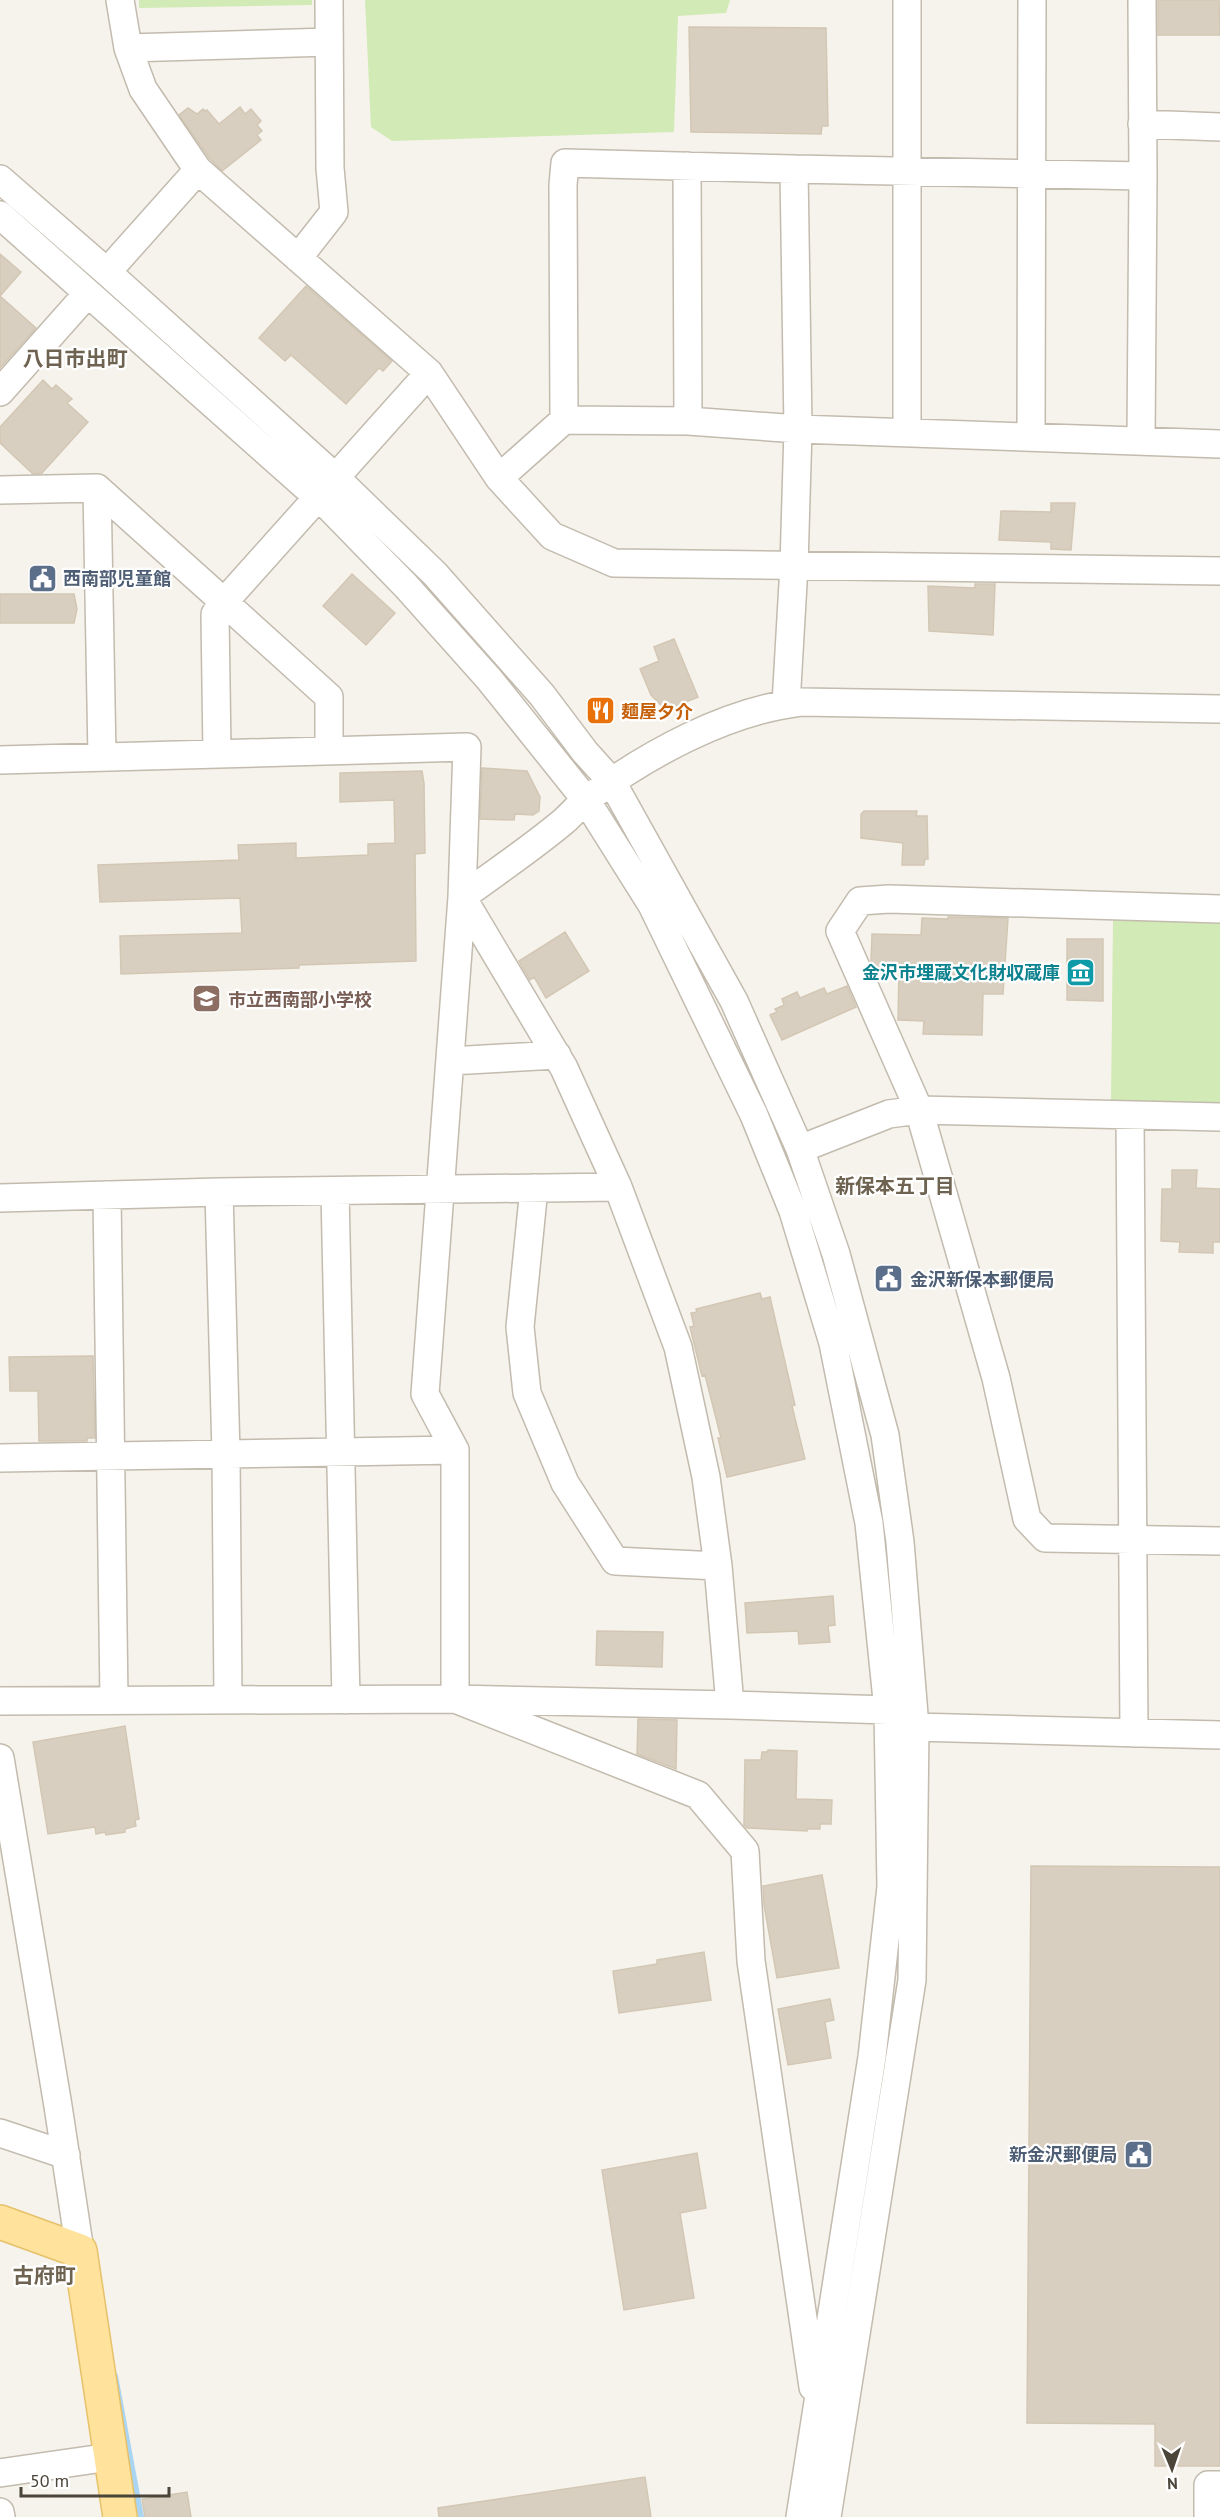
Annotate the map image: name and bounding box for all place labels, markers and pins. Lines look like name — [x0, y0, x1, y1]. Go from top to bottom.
public building icon: 西南部児童館 — [26, 562, 58, 594]
place label: 西南部児童館 — [63, 567, 171, 590]
restaurant icon: 麺屋夕介 — [584, 695, 616, 727]
place label: 麺屋夕介 — [621, 700, 693, 723]
museum icon: 金沢市埋蔵文化財収蔵庫 — [1065, 956, 1097, 988]
place label: 金沢市埋蔵文化財収蔵庫 — [862, 961, 1060, 984]
school or university icon: 市立西南部小学校 — [191, 983, 223, 1015]
place label: 市立西南部小学校 — [228, 988, 372, 1011]
public building icon: 金沢新保本郵便局 — [873, 1263, 905, 1295]
place label: 金沢新保本郵便局 — [910, 1268, 1054, 1291]
public building icon: 新金沢郵便局 — [1122, 2138, 1154, 2170]
place label: 新金沢郵便局 — [1009, 2143, 1117, 2166]

